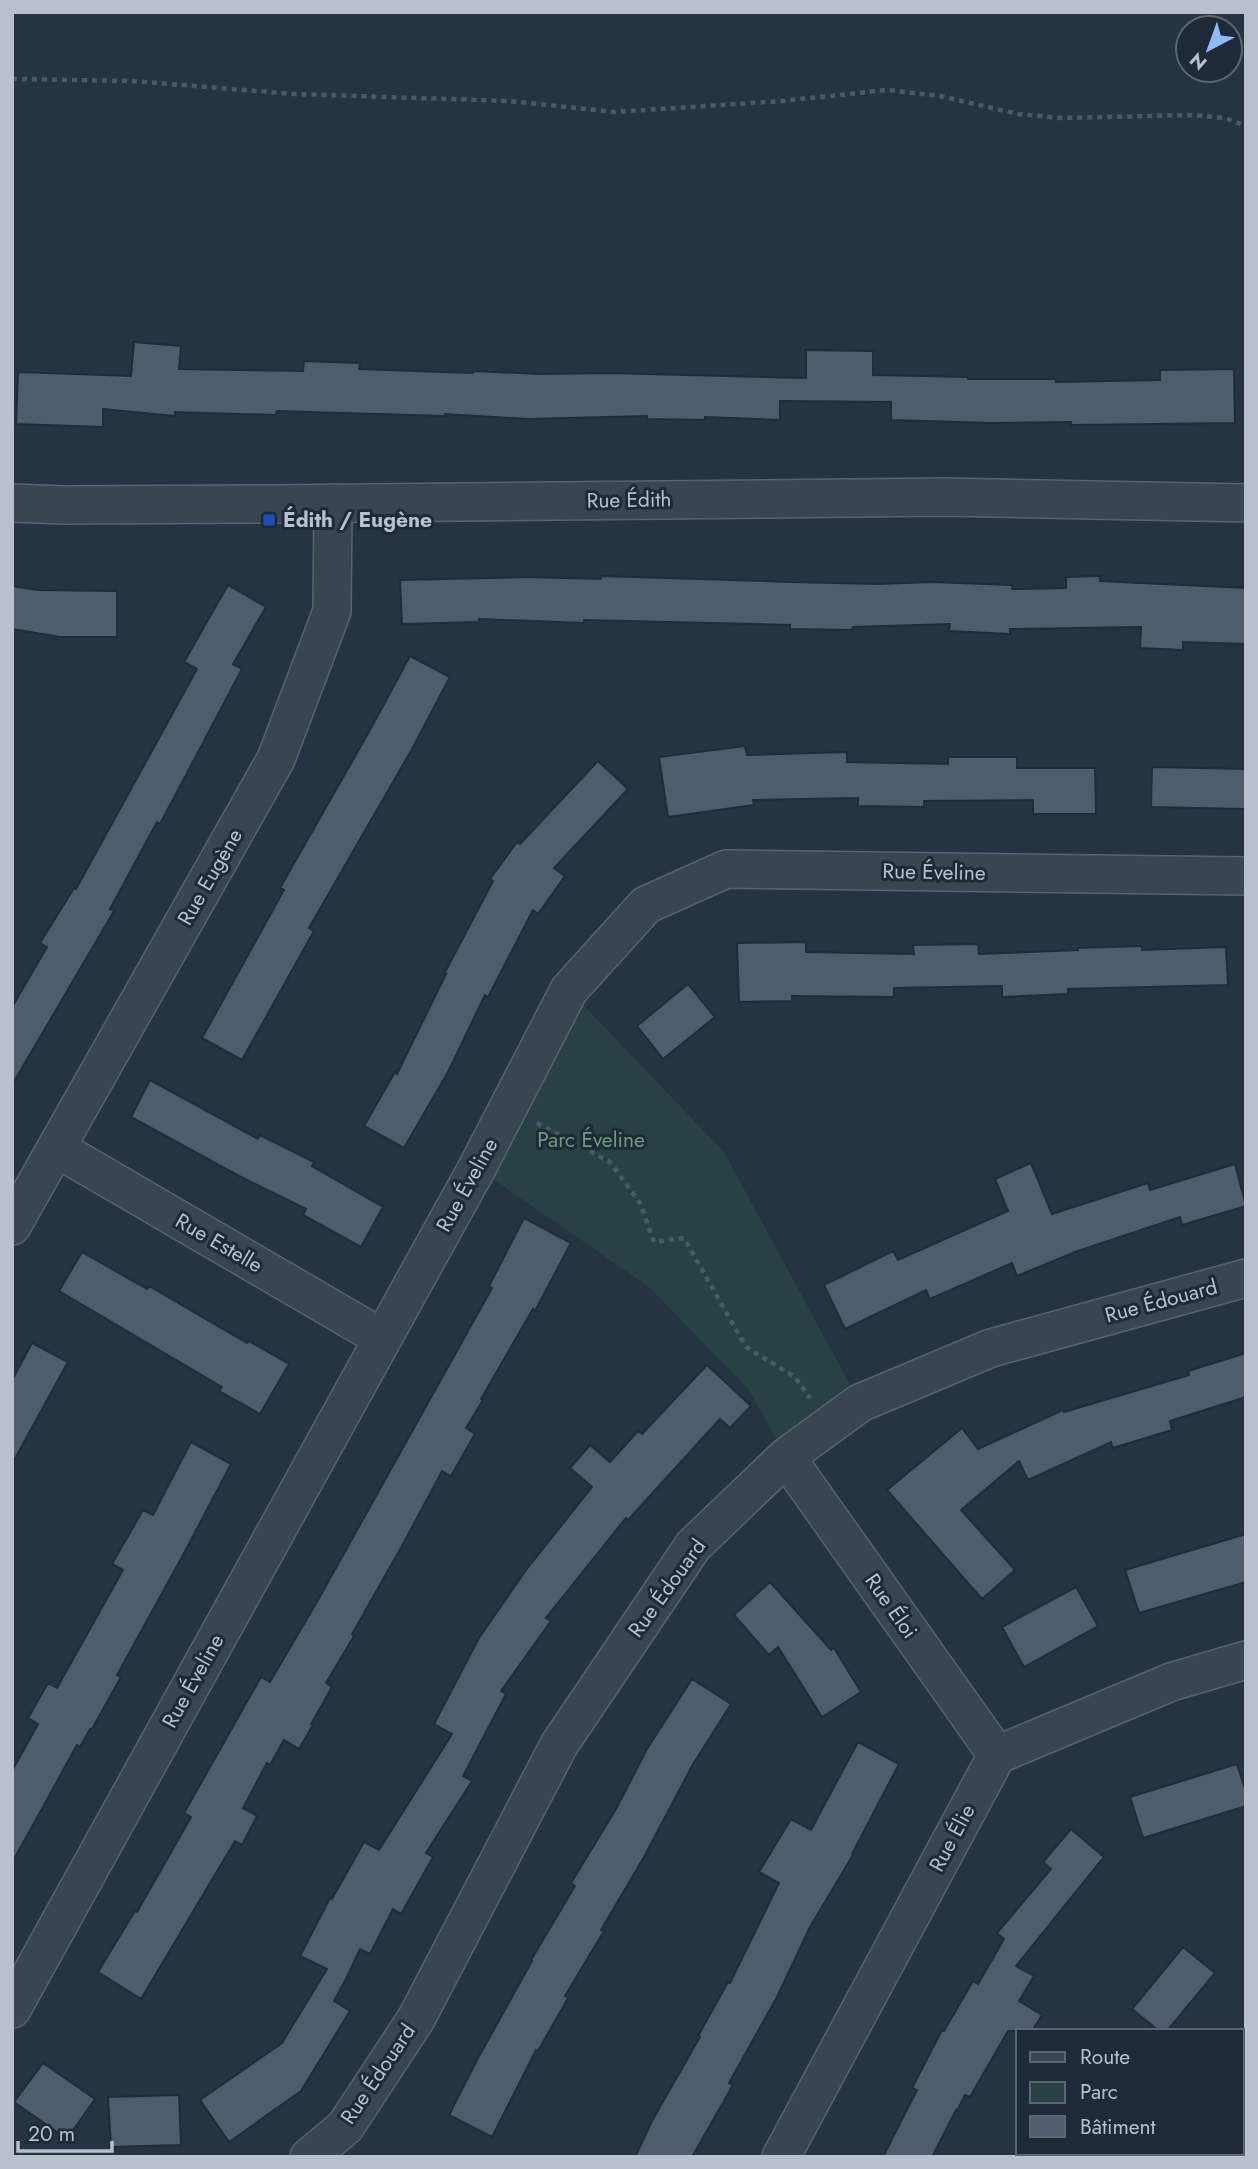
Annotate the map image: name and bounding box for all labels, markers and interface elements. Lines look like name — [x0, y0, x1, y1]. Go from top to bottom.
north arrow — [1174, 14, 1244, 84]
text: N — [1184, 46, 1213, 77]
street label: Rue Édith — [586, 484, 672, 516]
place label: Édith / Eugène — [283, 505, 432, 535]
marker: Édith / Eugène — [261, 512, 277, 528]
street label: Rue Eugène — [170, 823, 250, 931]
street label: Rue Éveline — [882, 856, 986, 888]
park label: Parc Éveline — [537, 1125, 645, 1155]
street label: Rue Éveline — [429, 1132, 505, 1237]
street label: Rue Estelle — [170, 1206, 268, 1280]
street label: Rue Édouard — [1101, 1272, 1221, 1330]
street label: Rue Édouard — [621, 1533, 713, 1643]
street label: Rue Éloi — [858, 1567, 924, 1645]
street label: Rue Éveline — [155, 1628, 231, 1733]
street label: Rue Élie — [922, 1799, 982, 1877]
street label: Rue Édouard — [333, 2018, 423, 2130]
legend — [1016, 2029, 1244, 2155]
text: Route — [1080, 2042, 1130, 2072]
text: Parc — [1080, 2077, 1118, 2107]
scale bar — [18, 2110, 112, 2154]
text: Bâtiment — [1080, 2112, 1156, 2142]
text: 20 m — [28, 2119, 75, 2149]

